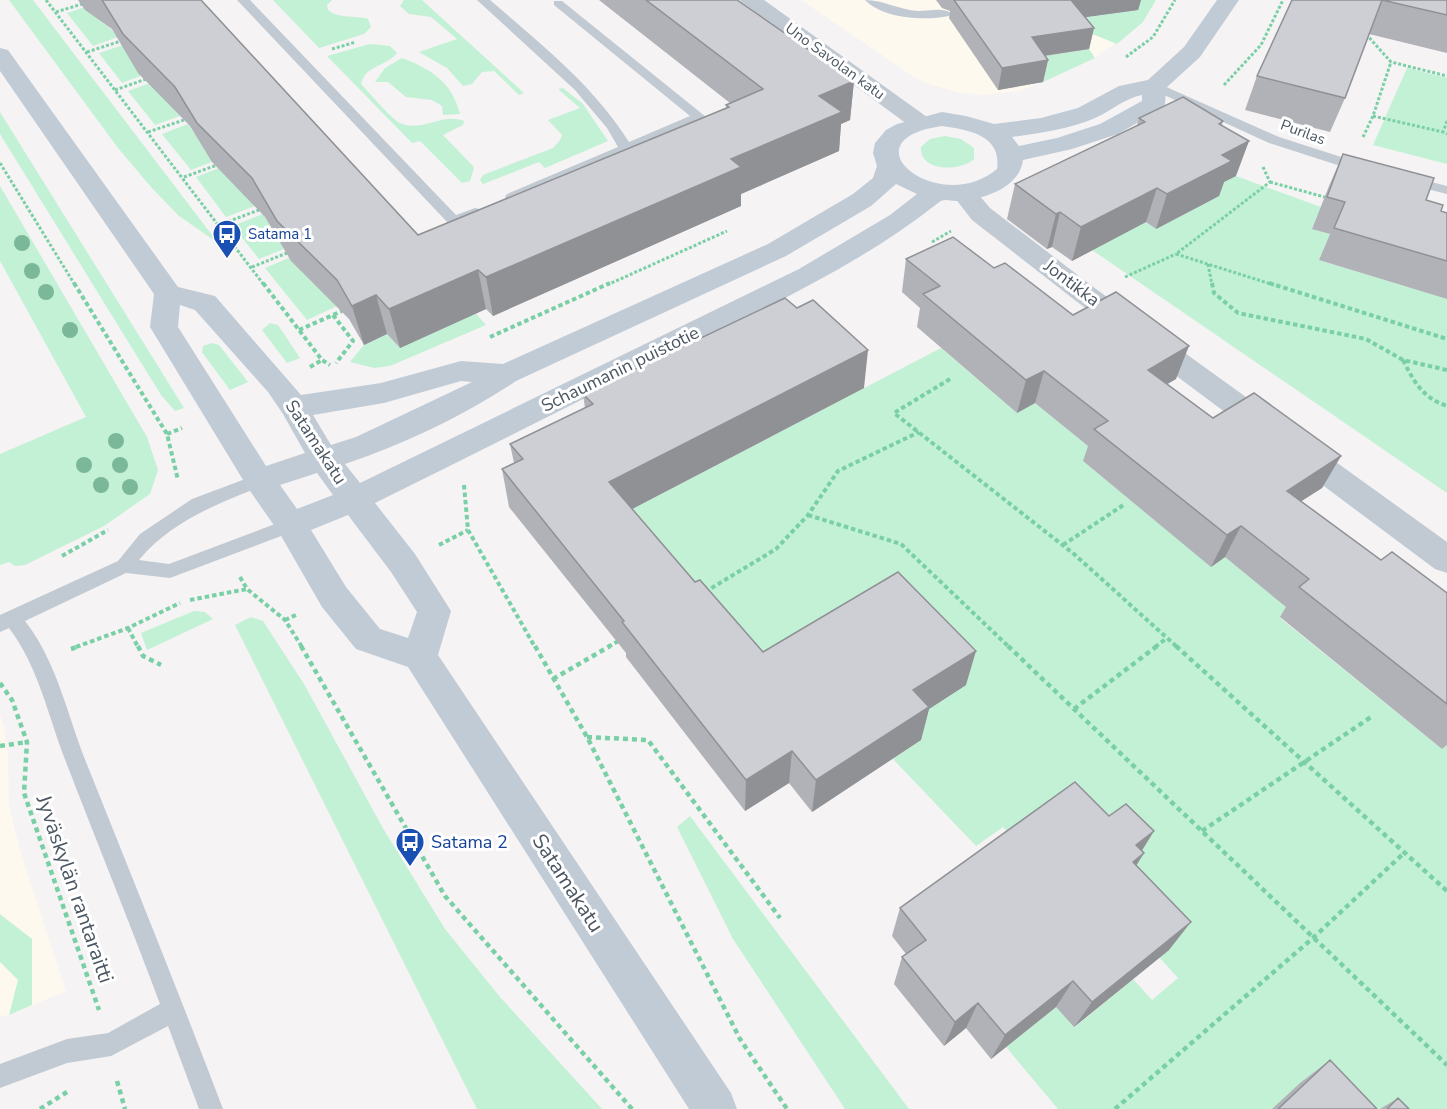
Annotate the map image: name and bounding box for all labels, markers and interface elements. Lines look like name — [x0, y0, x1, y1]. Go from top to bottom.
street label: Uno Savolan katu — [781, 18, 889, 104]
street label: Purilas — [1278, 115, 1328, 149]
bus stop icon: Satama 1 — [211, 218, 243, 260]
place label: Satama 1 — [248, 224, 312, 244]
street label: Jontikka — [1038, 254, 1105, 312]
street label: Schaumanin puistotie — [537, 320, 703, 418]
street label: Satamakatu — [280, 395, 352, 489]
street label: Jyväskylän rantaraitti — [29, 790, 120, 987]
bus stop icon: Satama 2 — [394, 826, 426, 868]
street label: Satamakatu — [526, 828, 610, 938]
place label: Satama 2 — [431, 830, 508, 854]

